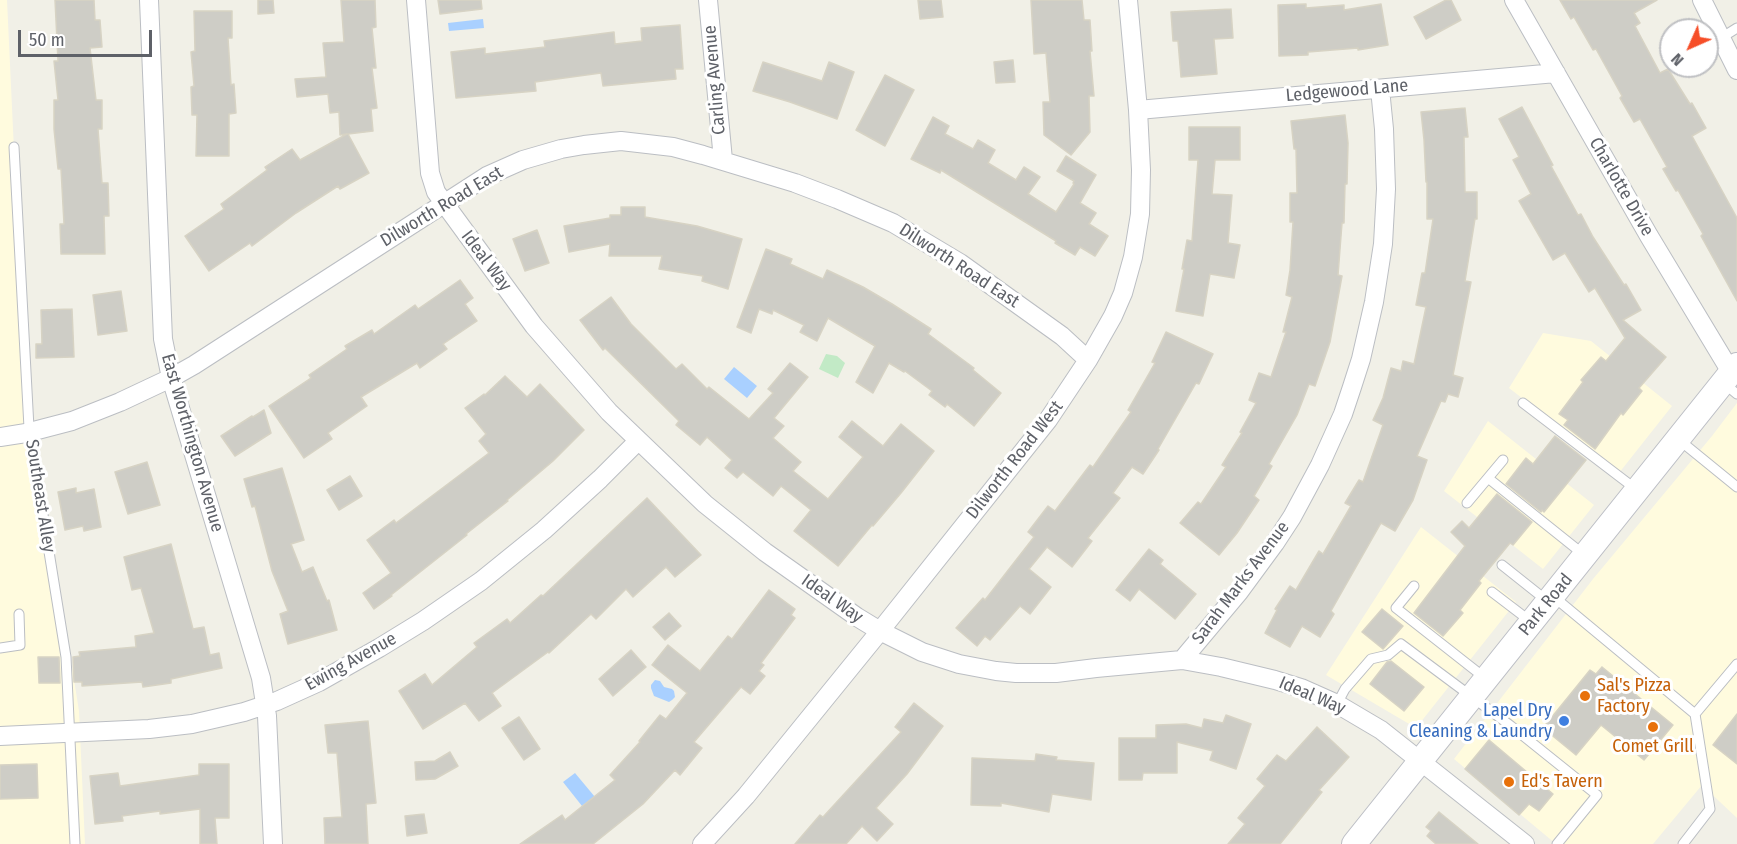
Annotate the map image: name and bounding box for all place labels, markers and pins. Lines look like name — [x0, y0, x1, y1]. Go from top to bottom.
place label: Sal's Pizza Factory — [1597, 675, 1671, 718]
marker: Sal's Pizza Factory — [1578, 689, 1592, 703]
place label: Lapel Dry Cleaning & Laundry — [1409, 700, 1552, 742]
marker: Lapel Dry Cleaning & Laundry — [1557, 714, 1571, 728]
marker: Comet Grill — [1646, 720, 1660, 734]
place label: Comet Grill — [1612, 736, 1694, 758]
place label: Ed's Tavern — [1521, 771, 1603, 793]
marker: Ed's Tavern — [1502, 775, 1516, 789]

